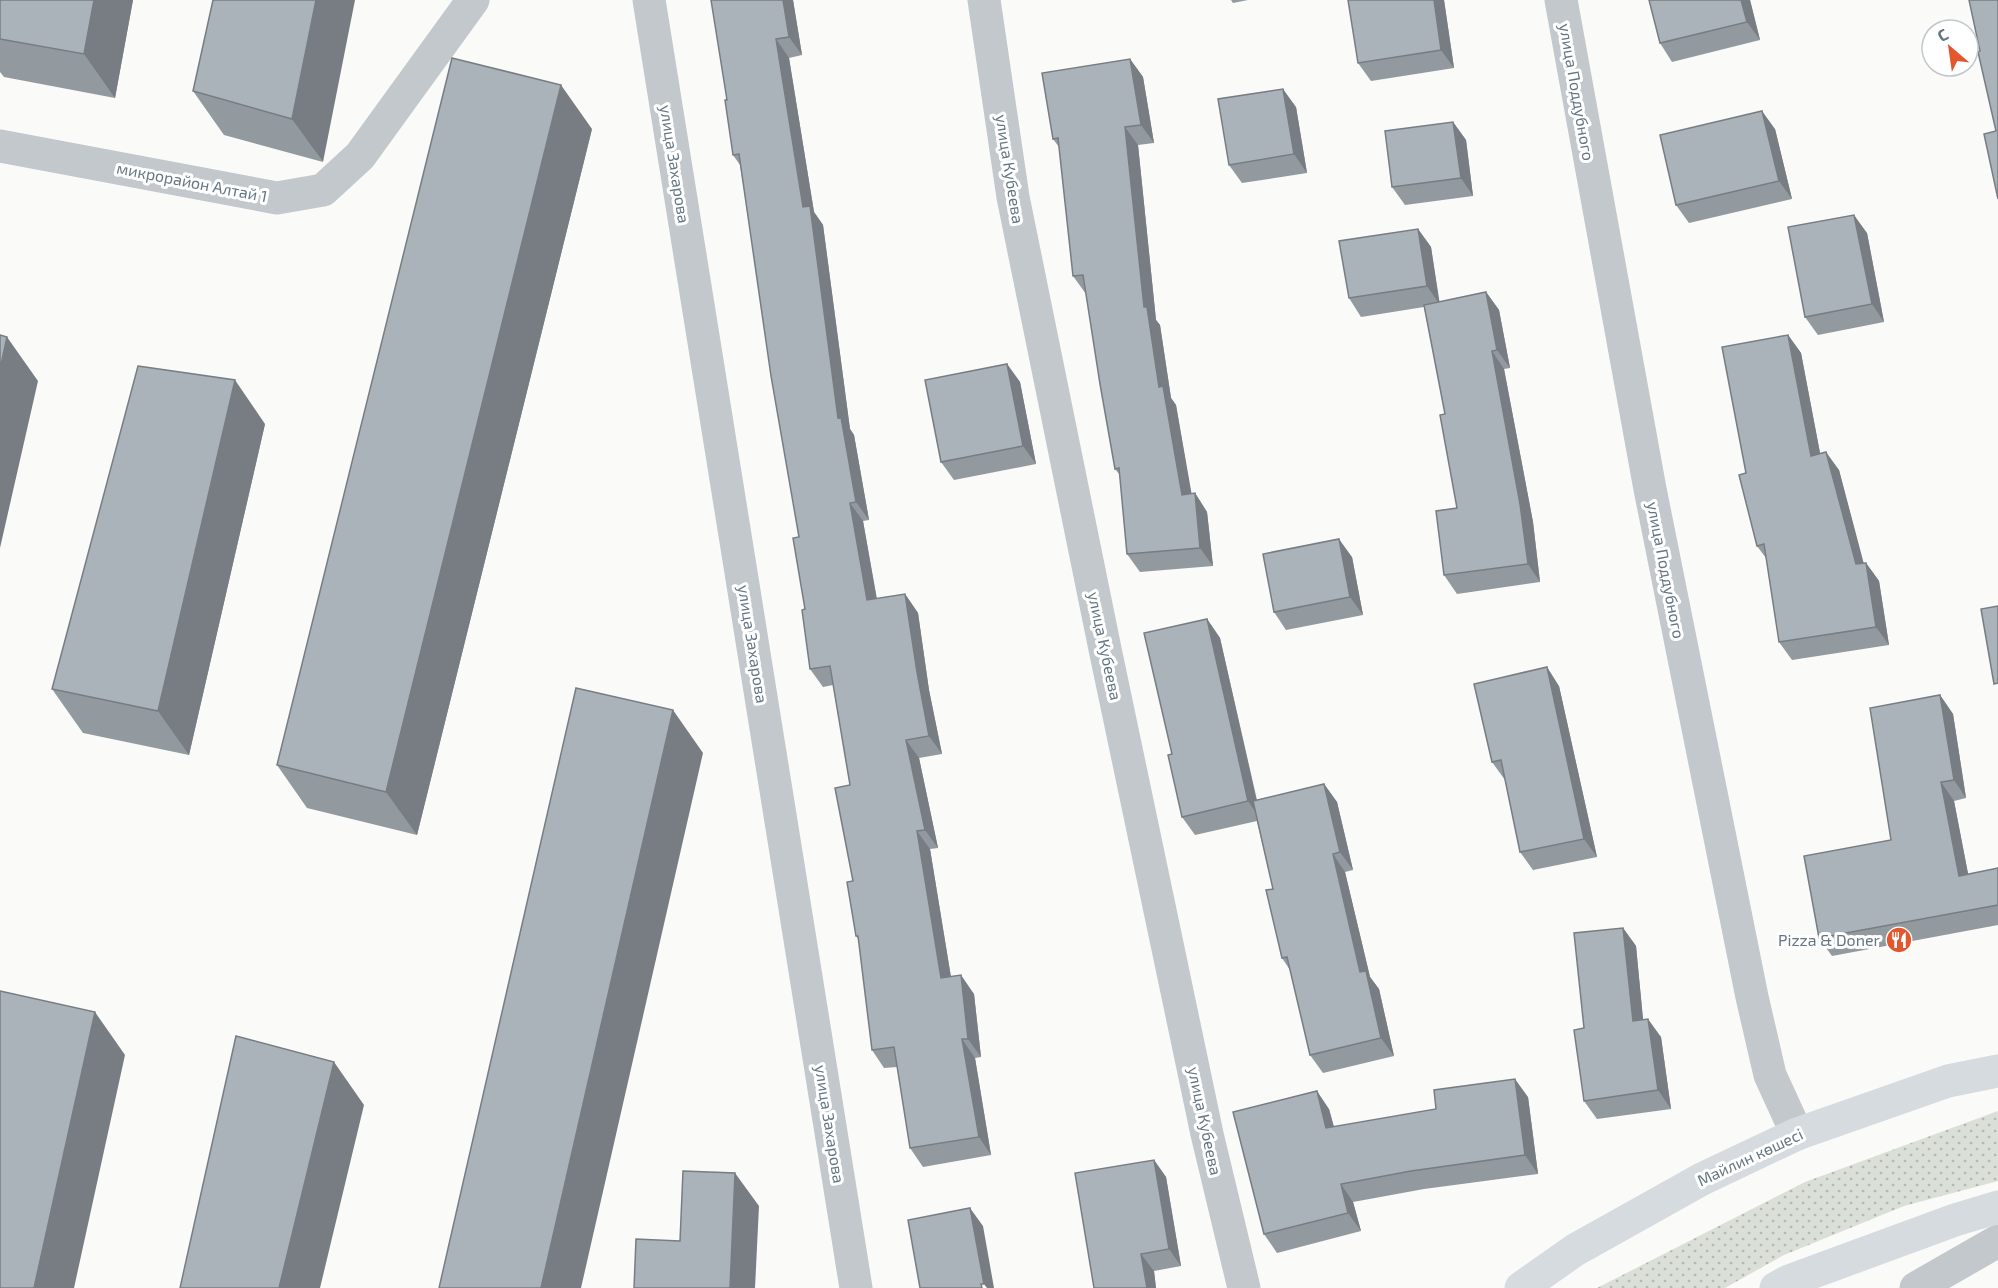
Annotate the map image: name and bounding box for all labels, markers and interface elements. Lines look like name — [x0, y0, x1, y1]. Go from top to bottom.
north arrow — [1920, 18, 1980, 78]
street label: улица Поддубного — [1555, 22, 1599, 162]
text: С — [1934, 24, 1951, 45]
street label: улица Захарова — [656, 103, 694, 225]
street label: улица Кубеева — [991, 113, 1029, 225]
street label: микрорайон Алтай 1 — [115, 158, 269, 205]
street label: улица Поддубного — [1643, 500, 1689, 640]
street label: улица Захарова — [734, 583, 772, 705]
street label: улица Кубеева — [1084, 590, 1126, 702]
restaurant icon: Pizza & Doner — [1884, 925, 1914, 955]
place label: Pizza & Doner — [1778, 930, 1881, 949]
street label: улица Захарова — [811, 1063, 849, 1185]
street label: улица Кубеева — [1184, 1065, 1226, 1177]
street label: Майлин көшесі — [1694, 1124, 1806, 1189]

